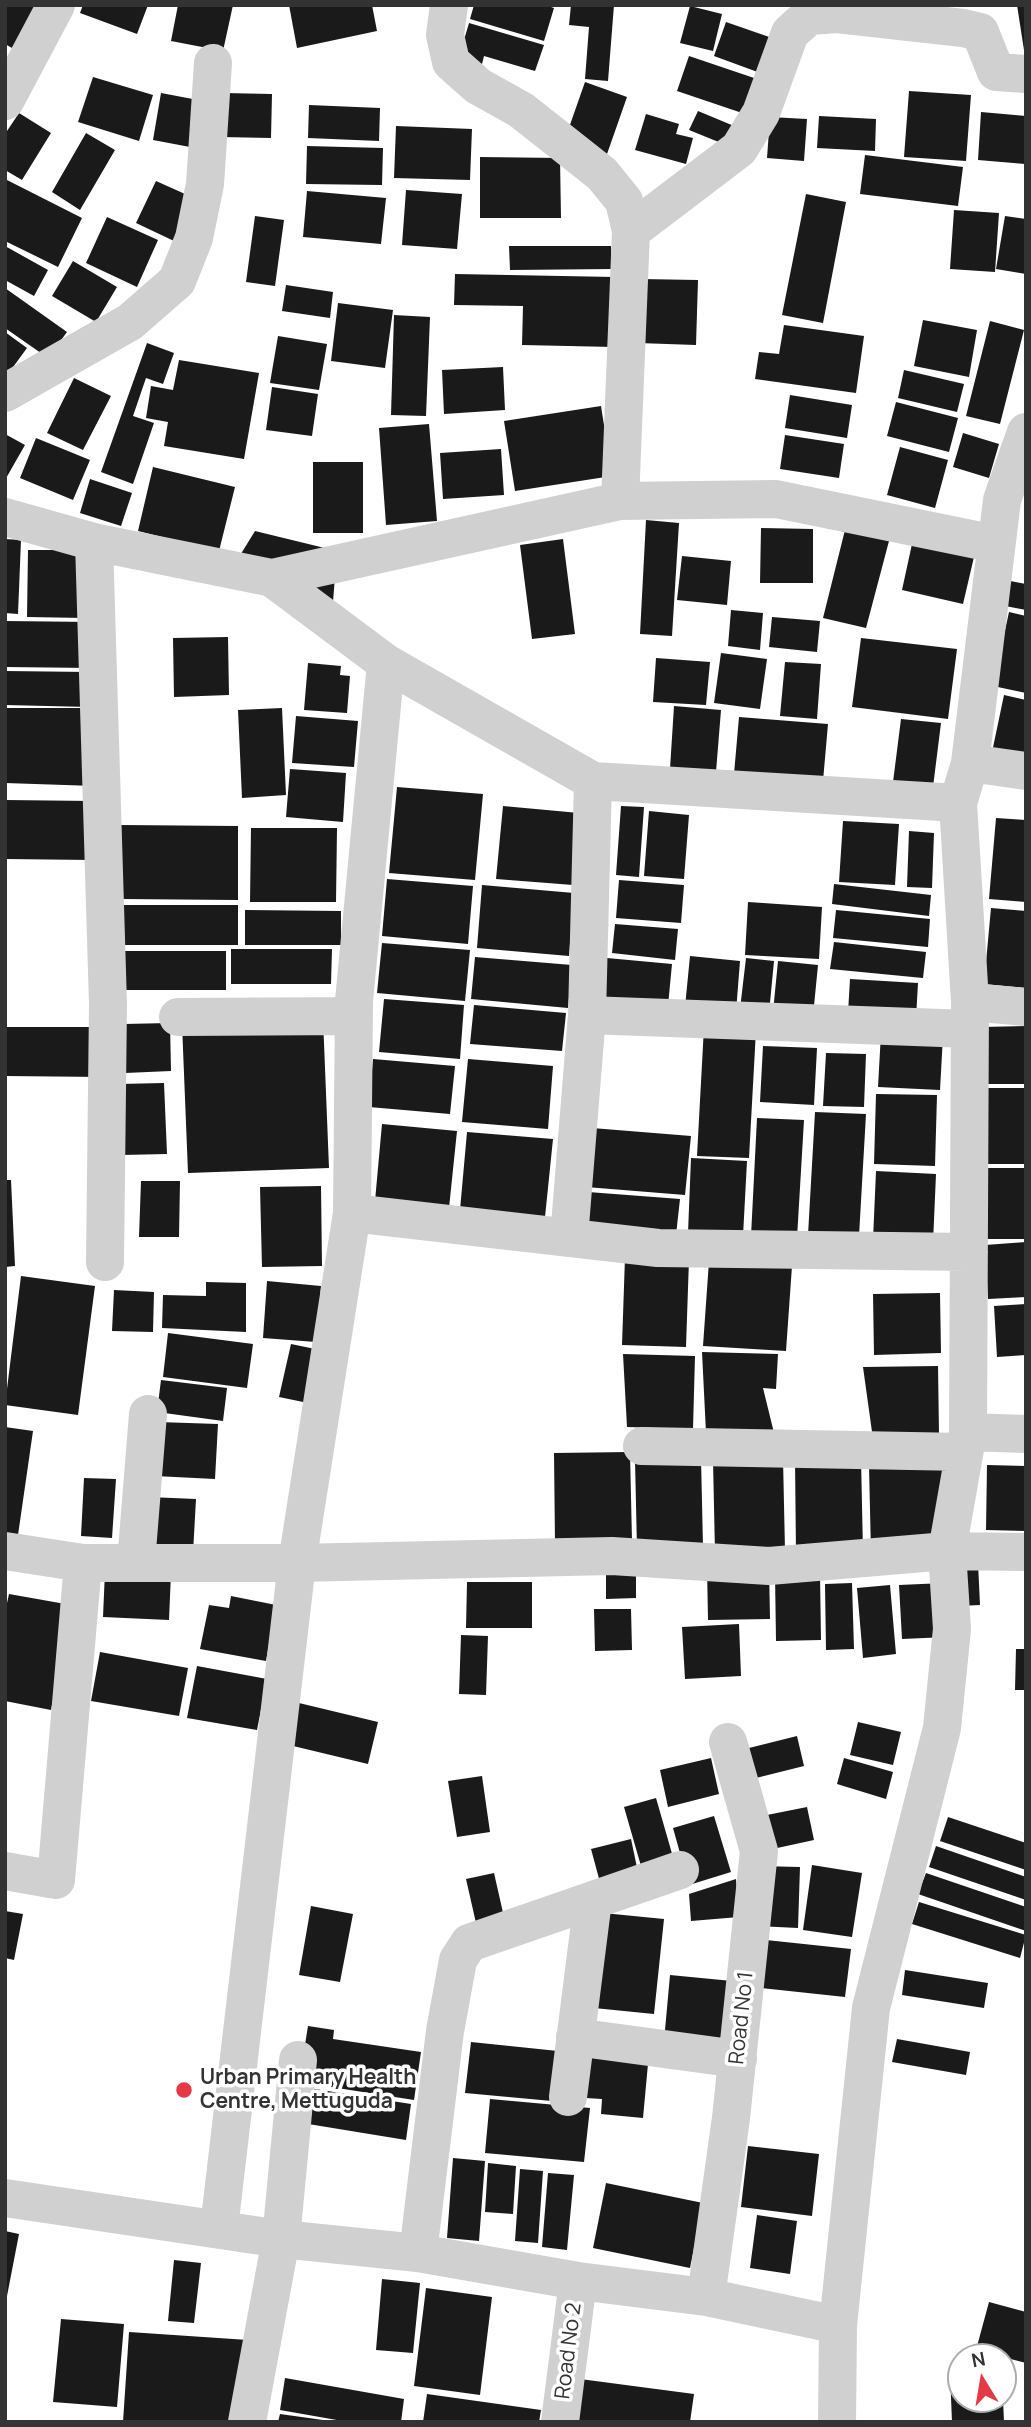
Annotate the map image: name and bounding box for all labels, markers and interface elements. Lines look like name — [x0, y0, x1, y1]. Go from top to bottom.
street label: Road No 1 — [725, 1970, 759, 2066]
place label: Urban Primary Health Centre, Mettuguda — [200, 2065, 416, 2115]
marker: Urban Primary Health Centre, Mettuguda — [174, 2080, 194, 2100]
street label: Road No 2 — [551, 2301, 587, 2401]
north arrow — [947, 2343, 1017, 2413]
text: N — [969, 2345, 988, 2373]

